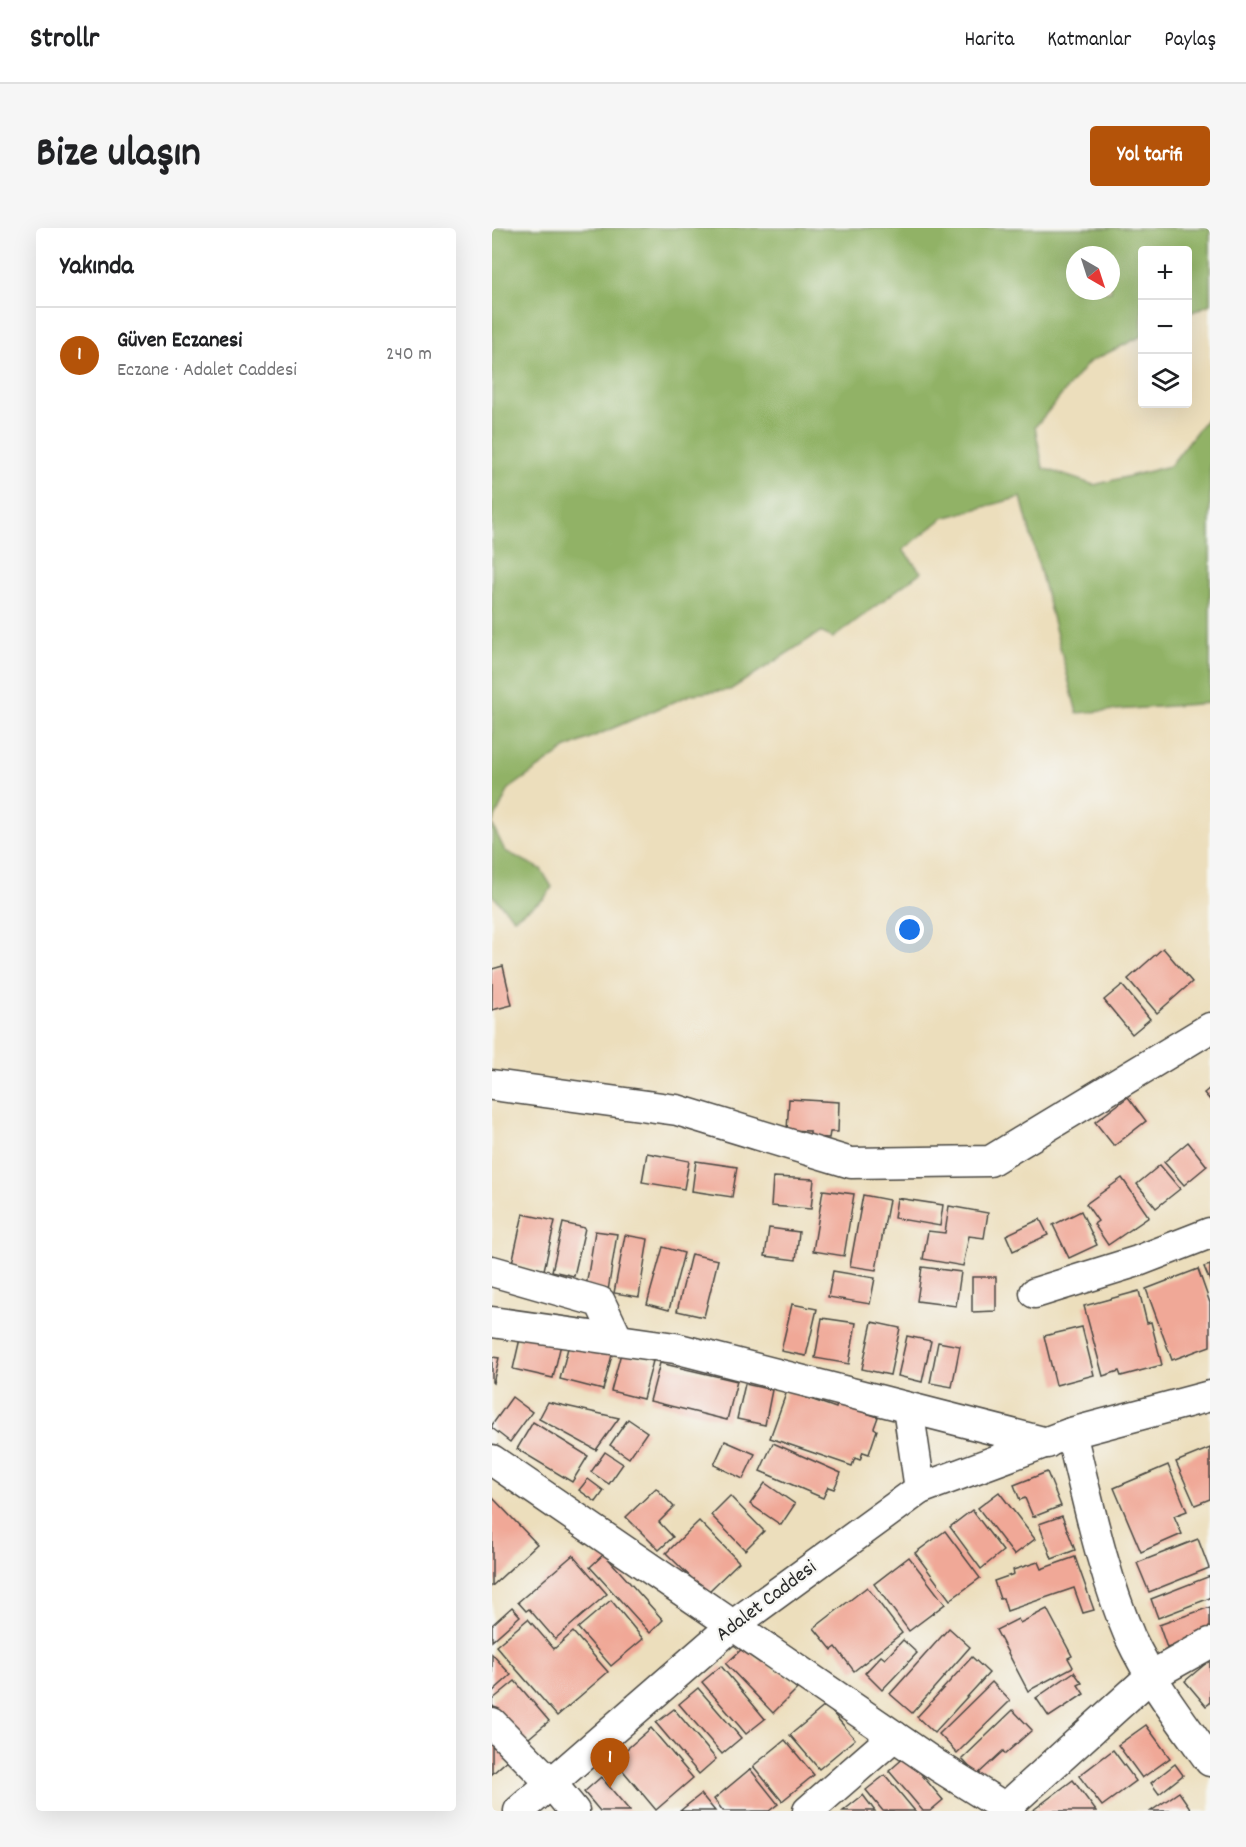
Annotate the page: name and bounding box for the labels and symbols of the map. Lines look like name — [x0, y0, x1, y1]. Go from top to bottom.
north arrow — [1066, 246, 1120, 300]
your location — [895, 915, 924, 944]
street label: Adalet Caddesi — [710, 1554, 824, 1650]
pin: 1 — [590, 1738, 630, 1788]

